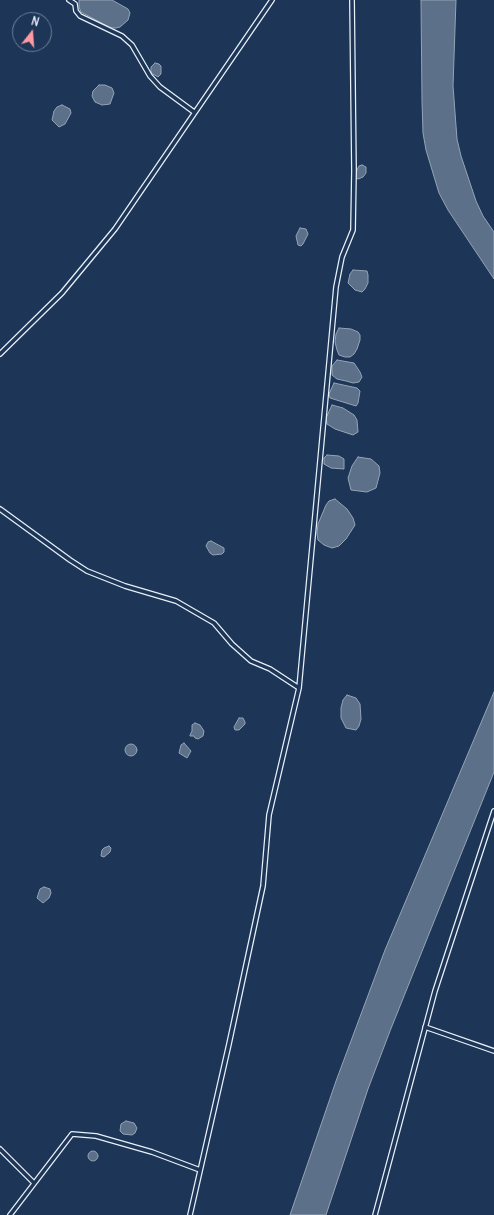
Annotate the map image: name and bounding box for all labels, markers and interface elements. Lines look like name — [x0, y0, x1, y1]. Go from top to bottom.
north arrow — [12, 12, 52, 52]
text: N — [30, 14, 41, 29]

